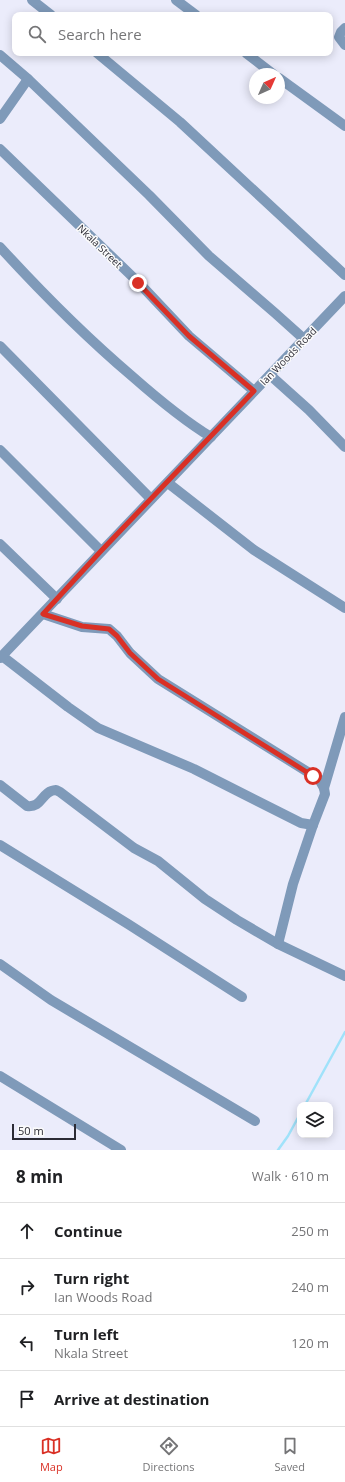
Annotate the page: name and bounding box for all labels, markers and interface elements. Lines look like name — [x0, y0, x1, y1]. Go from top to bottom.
search box — [12, 12, 333, 56]
icon: search — [26, 23, 48, 45]
text: Search here — [58, 24, 142, 44]
north arrow — [249, 68, 285, 104]
street label: Nkala Street — [75, 221, 126, 271]
route end — [129, 274, 147, 292]
street label: Ian Woods Road — [257, 324, 319, 388]
route start — [304, 767, 322, 785]
map controls — [297, 1102, 333, 1138]
button: layers — [297, 1102, 333, 1138]
scale bar — [12, 1122, 76, 1141]
text: 50 m — [18, 1123, 44, 1138]
text: 8 min — [16, 1165, 63, 1188]
text: Walk · 610 m — [252, 1167, 329, 1185]
icon: ahead — [16, 1220, 38, 1242]
text: Continue — [54, 1221, 122, 1241]
text: 250 m — [291, 1222, 329, 1240]
text: Turn right — [54, 1268, 129, 1288]
icon: right — [16, 1276, 38, 1298]
text: 240 m — [291, 1278, 329, 1296]
text: Ian Woods Road — [54, 1288, 152, 1306]
text: Turn left — [54, 1324, 119, 1344]
icon: left — [16, 1332, 38, 1354]
text: 120 m — [291, 1334, 329, 1352]
text: Nkala Street — [54, 1344, 128, 1362]
icon: arrive — [16, 1388, 38, 1410]
text: Arrive at destination — [54, 1389, 209, 1409]
tab: Map — [40, 1435, 63, 1474]
tab: Directions — [143, 1435, 195, 1474]
tab: Saved — [274, 1435, 305, 1474]

